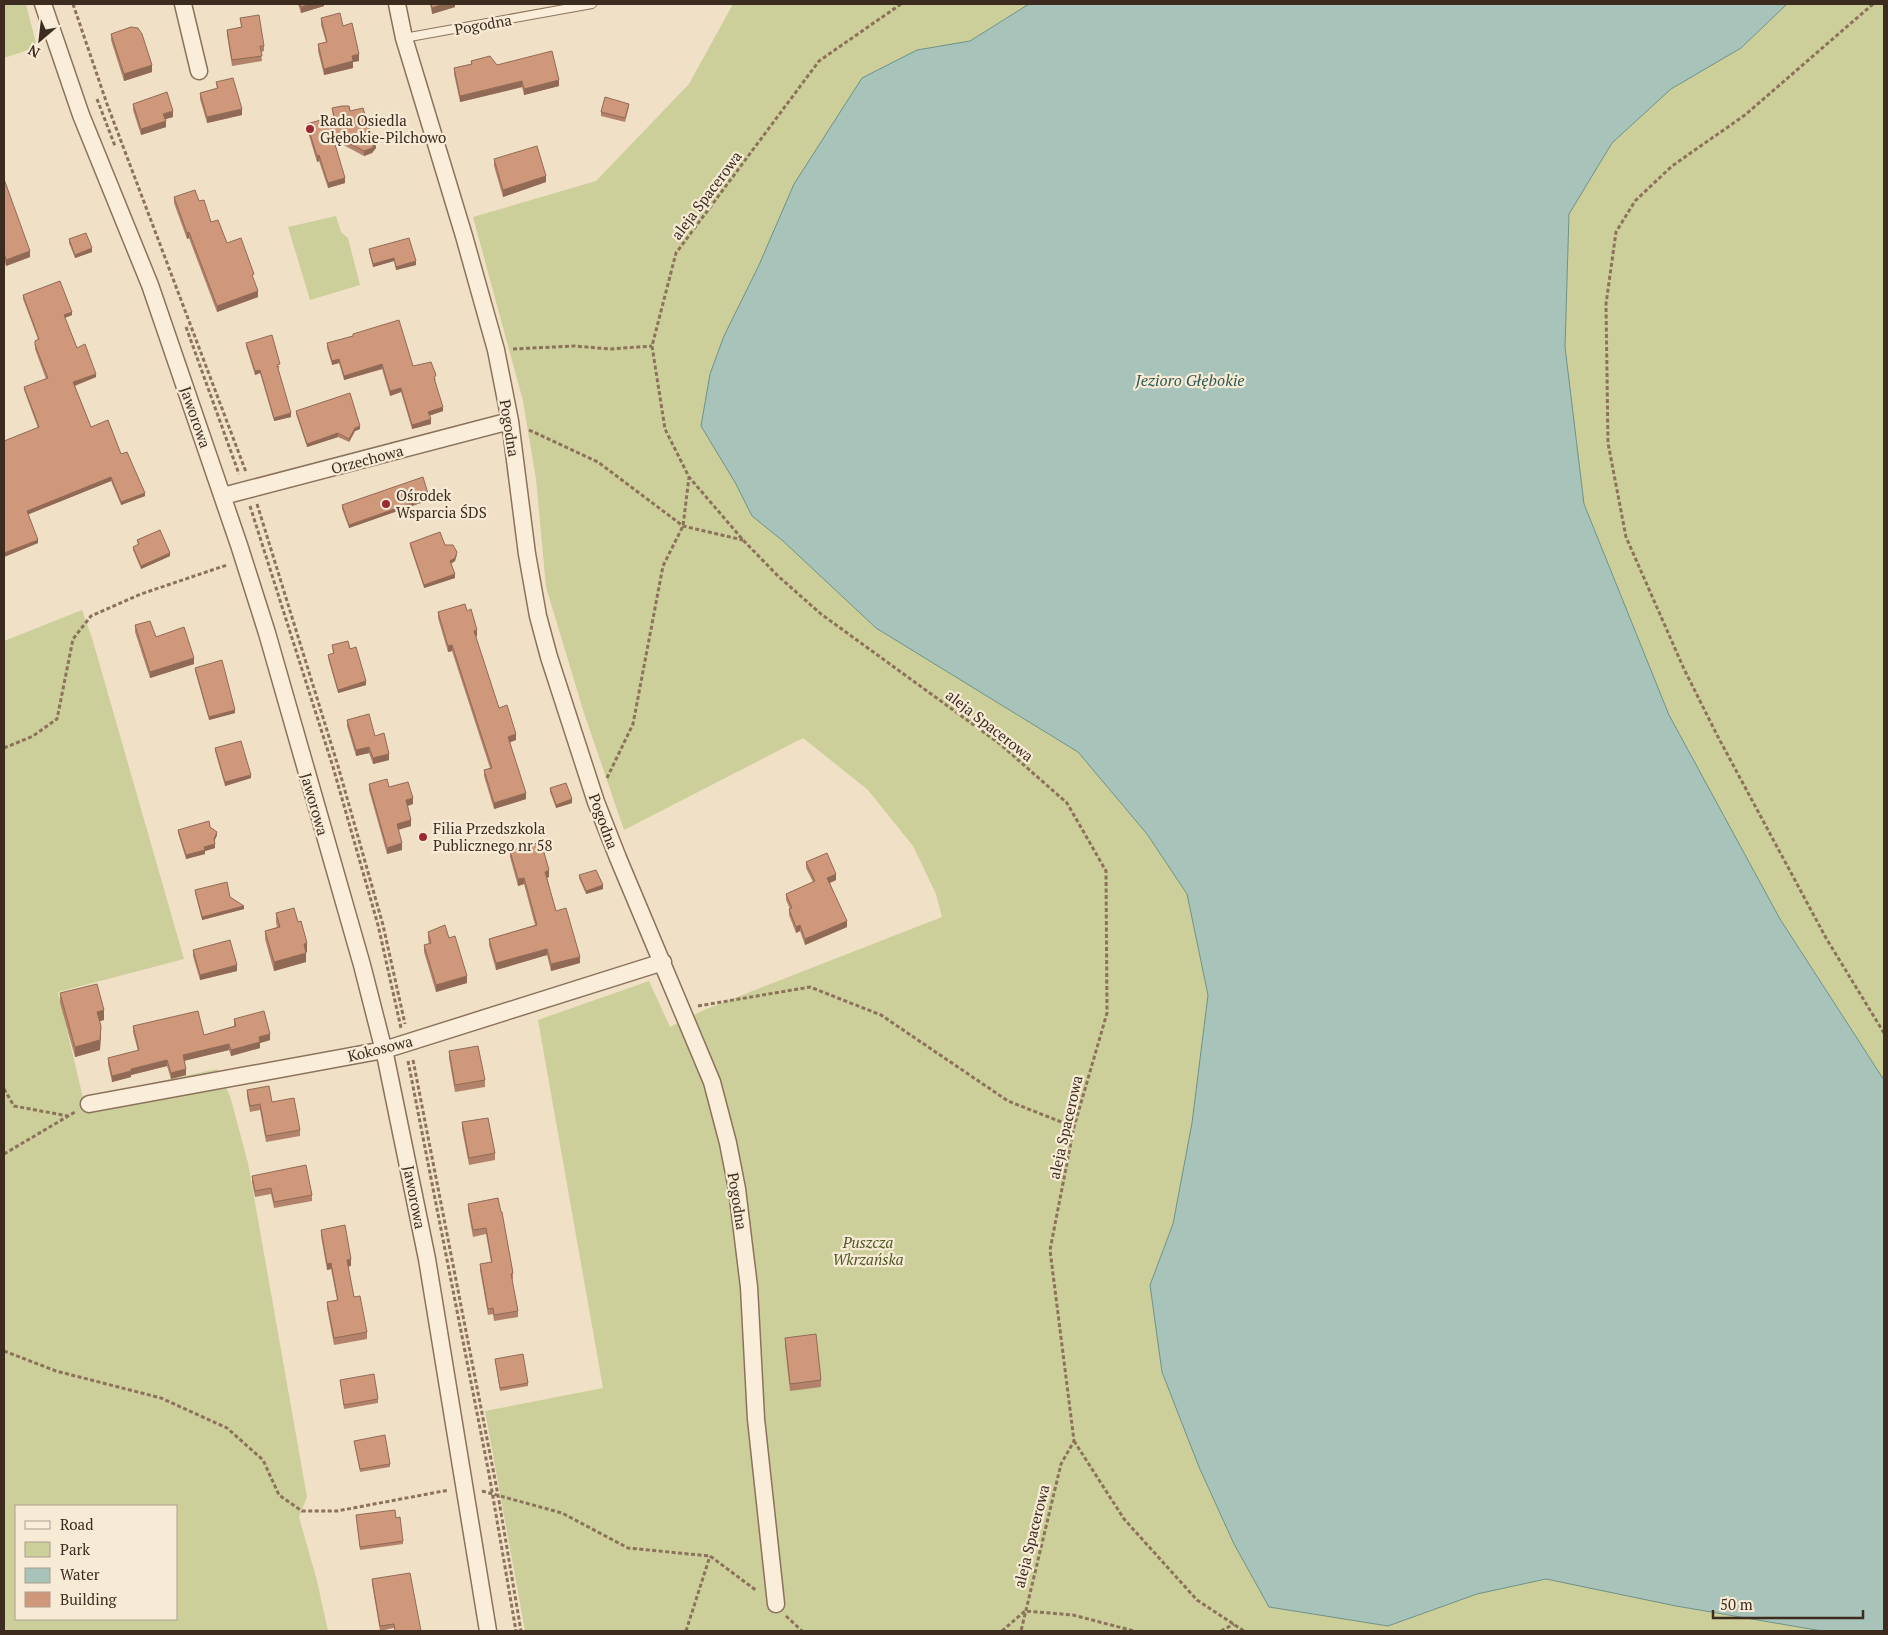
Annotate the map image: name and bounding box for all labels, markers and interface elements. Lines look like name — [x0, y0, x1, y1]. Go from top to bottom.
street label: Pogodna — [453, 9, 514, 39]
north arrow — [15, 15, 65, 65]
text: N — [24, 41, 43, 63]
place label: Rada Osiedla Głębokie-Pilchowo — [320, 110, 446, 147]
marker: Rada Osiedla Głębokie-Pilchowo — [304, 123, 316, 135]
street label: aleja Spacerowa — [666, 146, 746, 243]
water label: Jezioro Głębokie — [1134, 369, 1245, 391]
street label: Jaworowa — [176, 383, 216, 451]
street label: Pogodna — [496, 398, 524, 459]
street label: Orzechowa — [329, 440, 406, 478]
place label: Ośrodek Wsparcia ŚDS — [396, 485, 487, 522]
marker: Ośrodek Wsparcia ŚDS — [380, 498, 392, 510]
street label: aleja Spacerowa — [942, 685, 1038, 766]
street label: Jaworowa — [297, 770, 334, 838]
street label: Pogodna — [585, 790, 623, 852]
place label: Filia Przedszkola Publicznego nr 58 — [433, 818, 552, 855]
marker: Filia Przedszkola Publicznego nr 58 — [417, 831, 429, 843]
street label: Kokosowa — [345, 1030, 415, 1066]
street label: aleja Spacerowa — [1043, 1073, 1087, 1181]
street label: Jaworowa — [399, 1164, 431, 1231]
street label: Pogodna — [724, 1171, 752, 1232]
park label: Puszcza Wkrzańska — [832, 1232, 904, 1269]
street label: aleja Spacerowa — [1008, 1482, 1054, 1590]
legend — [15, 1505, 178, 1620]
text: Road — [60, 1514, 93, 1534]
text: Park — [60, 1539, 90, 1559]
text: Water — [60, 1564, 100, 1584]
scale bar — [1713, 1588, 1863, 1620]
text: Building — [60, 1589, 118, 1609]
text: 50 m — [1720, 1594, 1753, 1614]

